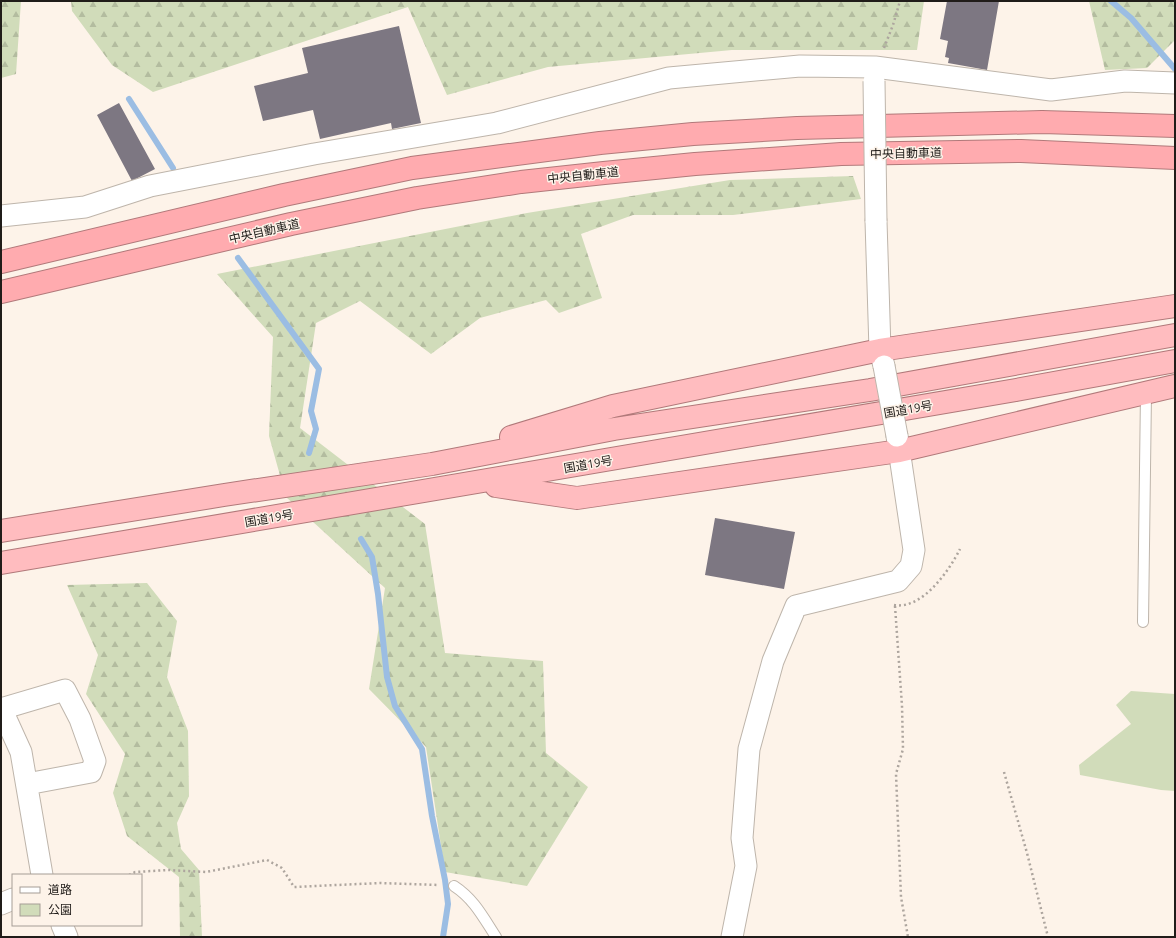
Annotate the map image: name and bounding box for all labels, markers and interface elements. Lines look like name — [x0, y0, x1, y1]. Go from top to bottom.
street label: 中央自動車道 — [870, 146, 942, 160]
street label: 中央自動車道 — [547, 165, 619, 185]
street label: 中央自動車道 — [227, 217, 301, 245]
street label: 国道19号 — [882, 398, 934, 420]
street label: 国道19号 — [562, 453, 614, 475]
street label: 国道19号 — [243, 507, 295, 529]
legend — [12, 874, 142, 926]
text: 道路 — [48, 883, 72, 896]
text: 公園 — [48, 903, 72, 916]

